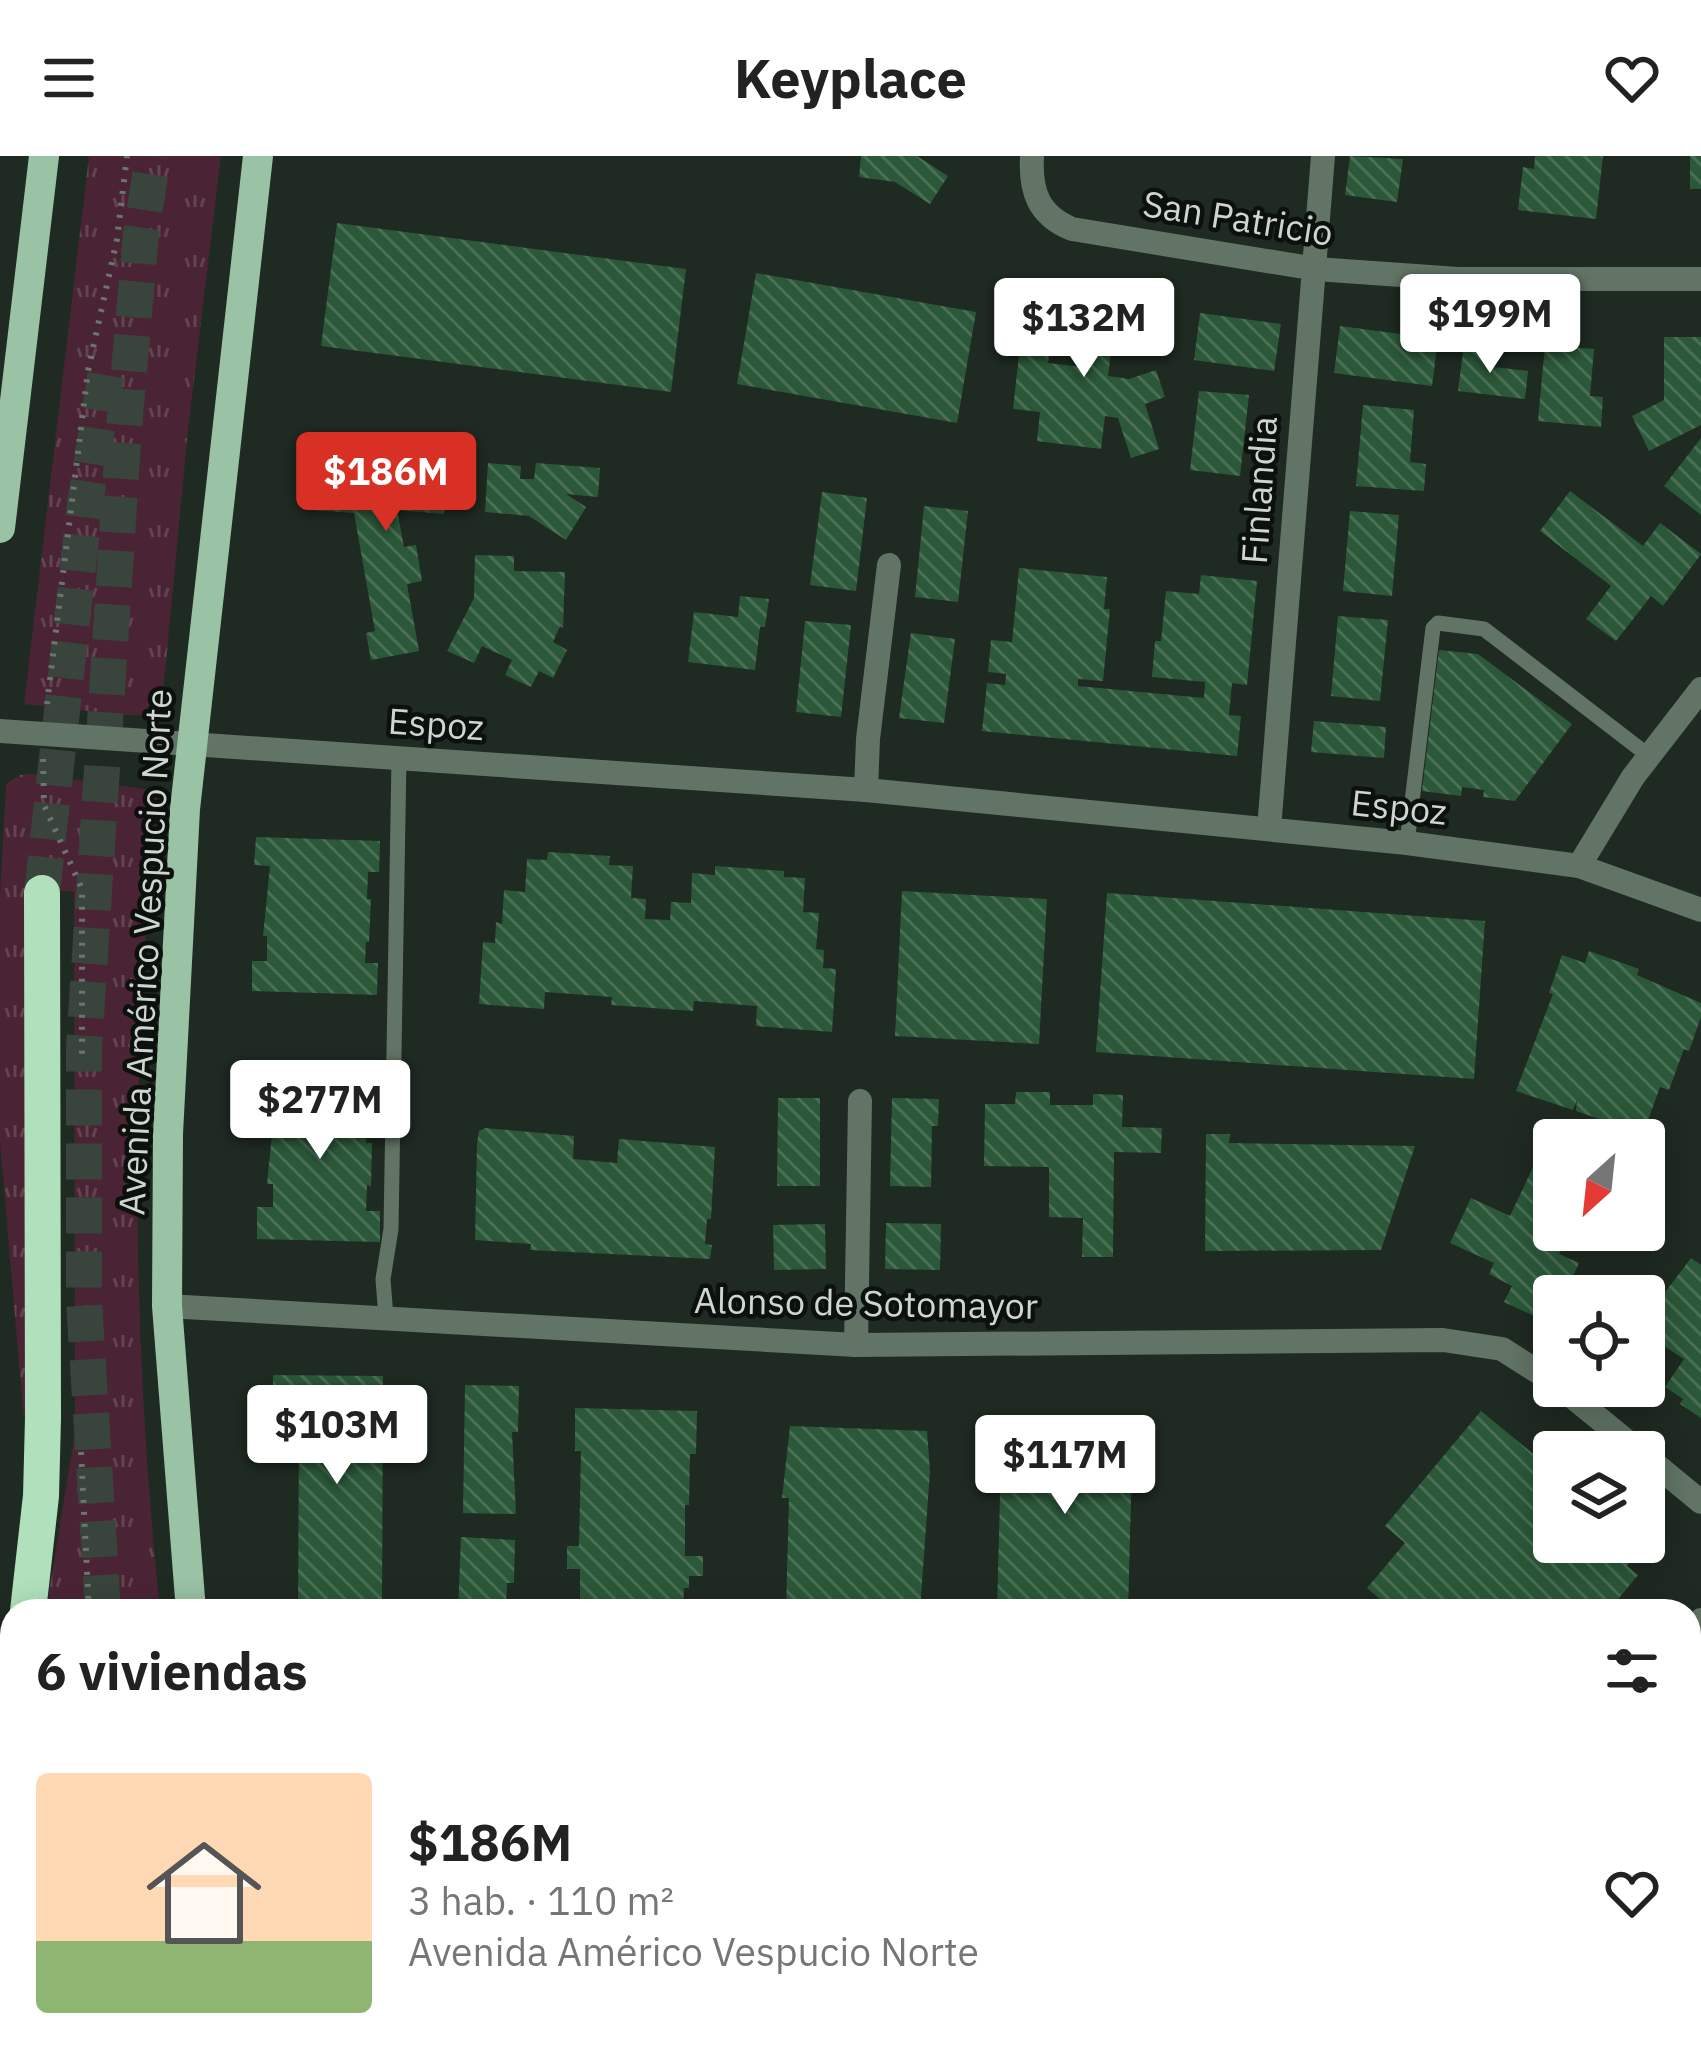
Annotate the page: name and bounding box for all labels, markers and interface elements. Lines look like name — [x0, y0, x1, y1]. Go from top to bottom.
text: Keyplace — [734, 43, 967, 113]
icon: menu — [36, 45, 102, 111]
icon: heart — [1599, 45, 1665, 111]
street label: San Patricio — [1140, 179, 1337, 256]
pin: $199M — [1406, 274, 1574, 376]
pin: $132M — [1000, 278, 1168, 380]
text: $199M — [1427, 287, 1553, 338]
text: $132M — [1021, 291, 1147, 342]
street label: Finlandia — [1230, 414, 1287, 565]
pin: $186M — [302, 432, 470, 534]
text: $186M — [323, 445, 449, 496]
street label: Avenida Américo Vespucio Norte — [107, 688, 182, 1216]
street label: Espoz — [386, 697, 486, 750]
street label: Espoz — [1349, 778, 1449, 835]
pin: $277M — [236, 1060, 404, 1162]
text: $277M — [257, 1073, 383, 1124]
north arrow — [1533, 1119, 1665, 1251]
map controls — [1533, 1119, 1665, 1563]
button: locate — [1533, 1275, 1665, 1407]
street label: Alonso de Sotomayor — [694, 1276, 1038, 1329]
pin: $103M — [253, 1385, 421, 1487]
text: $103M — [274, 1398, 400, 1449]
pin: $117M — [981, 1415, 1149, 1517]
text: $117M — [1002, 1428, 1128, 1479]
button: layers — [1533, 1431, 1665, 1563]
text: 6 viviendas — [36, 1638, 307, 1704]
icon: filters — [1599, 1638, 1665, 1704]
text: $186M — [408, 1809, 572, 1875]
icon: home — [132, 1821, 276, 1965]
icon: heart — [1599, 1860, 1665, 1926]
text: 3 hab. · 110 m² — [408, 1875, 674, 1926]
text: Avenida Américo Vespucio Norte — [408, 1926, 979, 1977]

